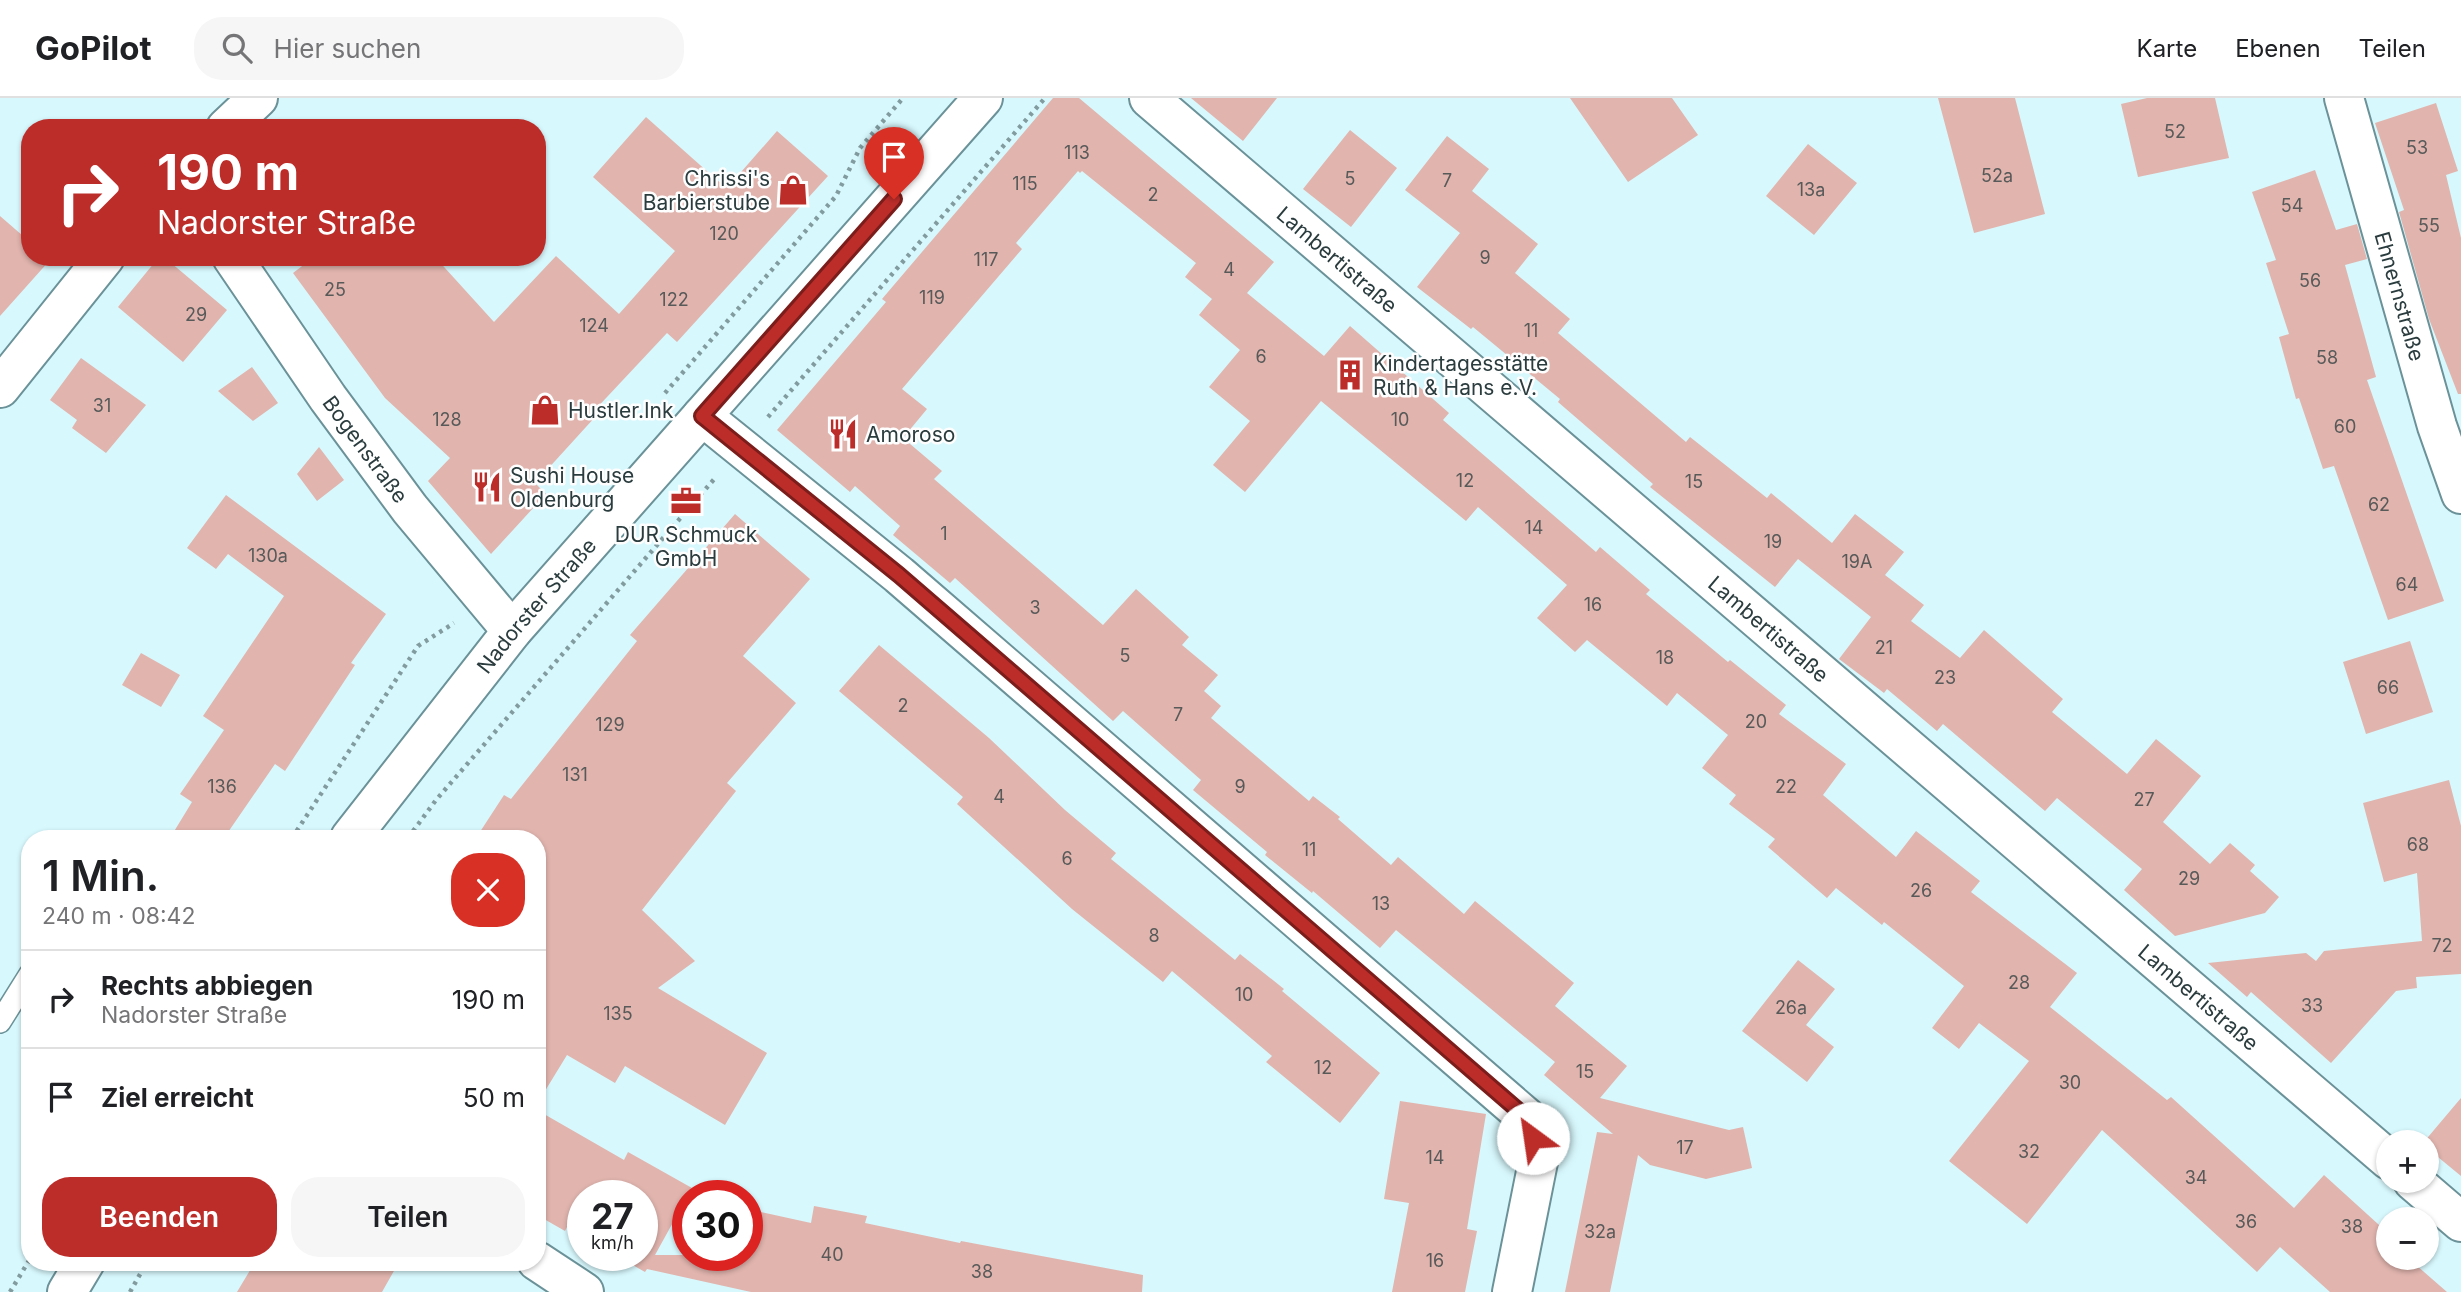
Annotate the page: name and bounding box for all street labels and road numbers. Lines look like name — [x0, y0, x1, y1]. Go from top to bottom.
street label: Lambertistraße — [1272, 201, 1403, 318]
street label: Ehnernstraße — [2370, 229, 2430, 364]
street label: Bogenstraße — [318, 391, 413, 507]
street label: Nadorster Straße — [471, 533, 601, 678]
street label: Lambertistraße — [1704, 570, 1834, 687]
street label: Lambertistraße — [2133, 939, 2264, 1055]

